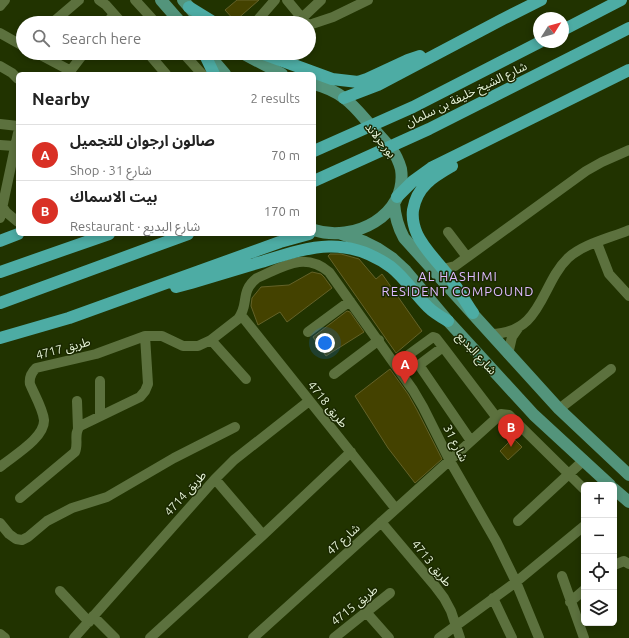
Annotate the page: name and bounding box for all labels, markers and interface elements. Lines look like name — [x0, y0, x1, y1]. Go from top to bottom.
north arrow — [533, 12, 569, 48]
search box — [16, 16, 316, 60]
icon: search — [30, 27, 52, 49]
text: Search here — [62, 30, 141, 47]
street label: شارع الشيخ خليفة بن سلمان — [403, 59, 530, 132]
text: Nearby — [32, 89, 90, 108]
text: 2 results — [250, 91, 300, 105]
street label: بورجرلاند — [362, 120, 399, 161]
text: صالون ارجوان للتجميل — [70, 132, 215, 149]
text: A — [40, 148, 50, 162]
text: 70 m — [271, 148, 300, 162]
text: Shop · شارع 31 — [70, 163, 152, 177]
text: بيت الاسماك — [70, 188, 158, 205]
text: B — [41, 204, 49, 218]
text: 170 m — [264, 204, 300, 218]
text: Restaurant · شارع البديع — [70, 219, 200, 233]
district label: AL HASHIMI RESIDENT COMPOUND — [382, 269, 534, 298]
street label: شارع البديع — [452, 329, 499, 379]
your location — [315, 333, 335, 353]
street label: طريق 4717 — [34, 335, 92, 363]
pin: A — [392, 351, 418, 384]
street label: طريق 4718 — [304, 378, 351, 431]
pin: B — [498, 414, 524, 447]
street label: شارع 31 — [439, 422, 471, 465]
street label: طريق 4714 — [162, 468, 210, 519]
map controls — [581, 482, 617, 626]
button: + — [581, 482, 617, 518]
button: − — [581, 518, 617, 554]
street label: شارع 47 — [324, 521, 364, 559]
street label: طريق 4713 — [408, 537, 455, 590]
button: locate — [581, 554, 617, 590]
street label: طريق 4715 — [328, 582, 381, 629]
button: layers — [581, 590, 617, 626]

